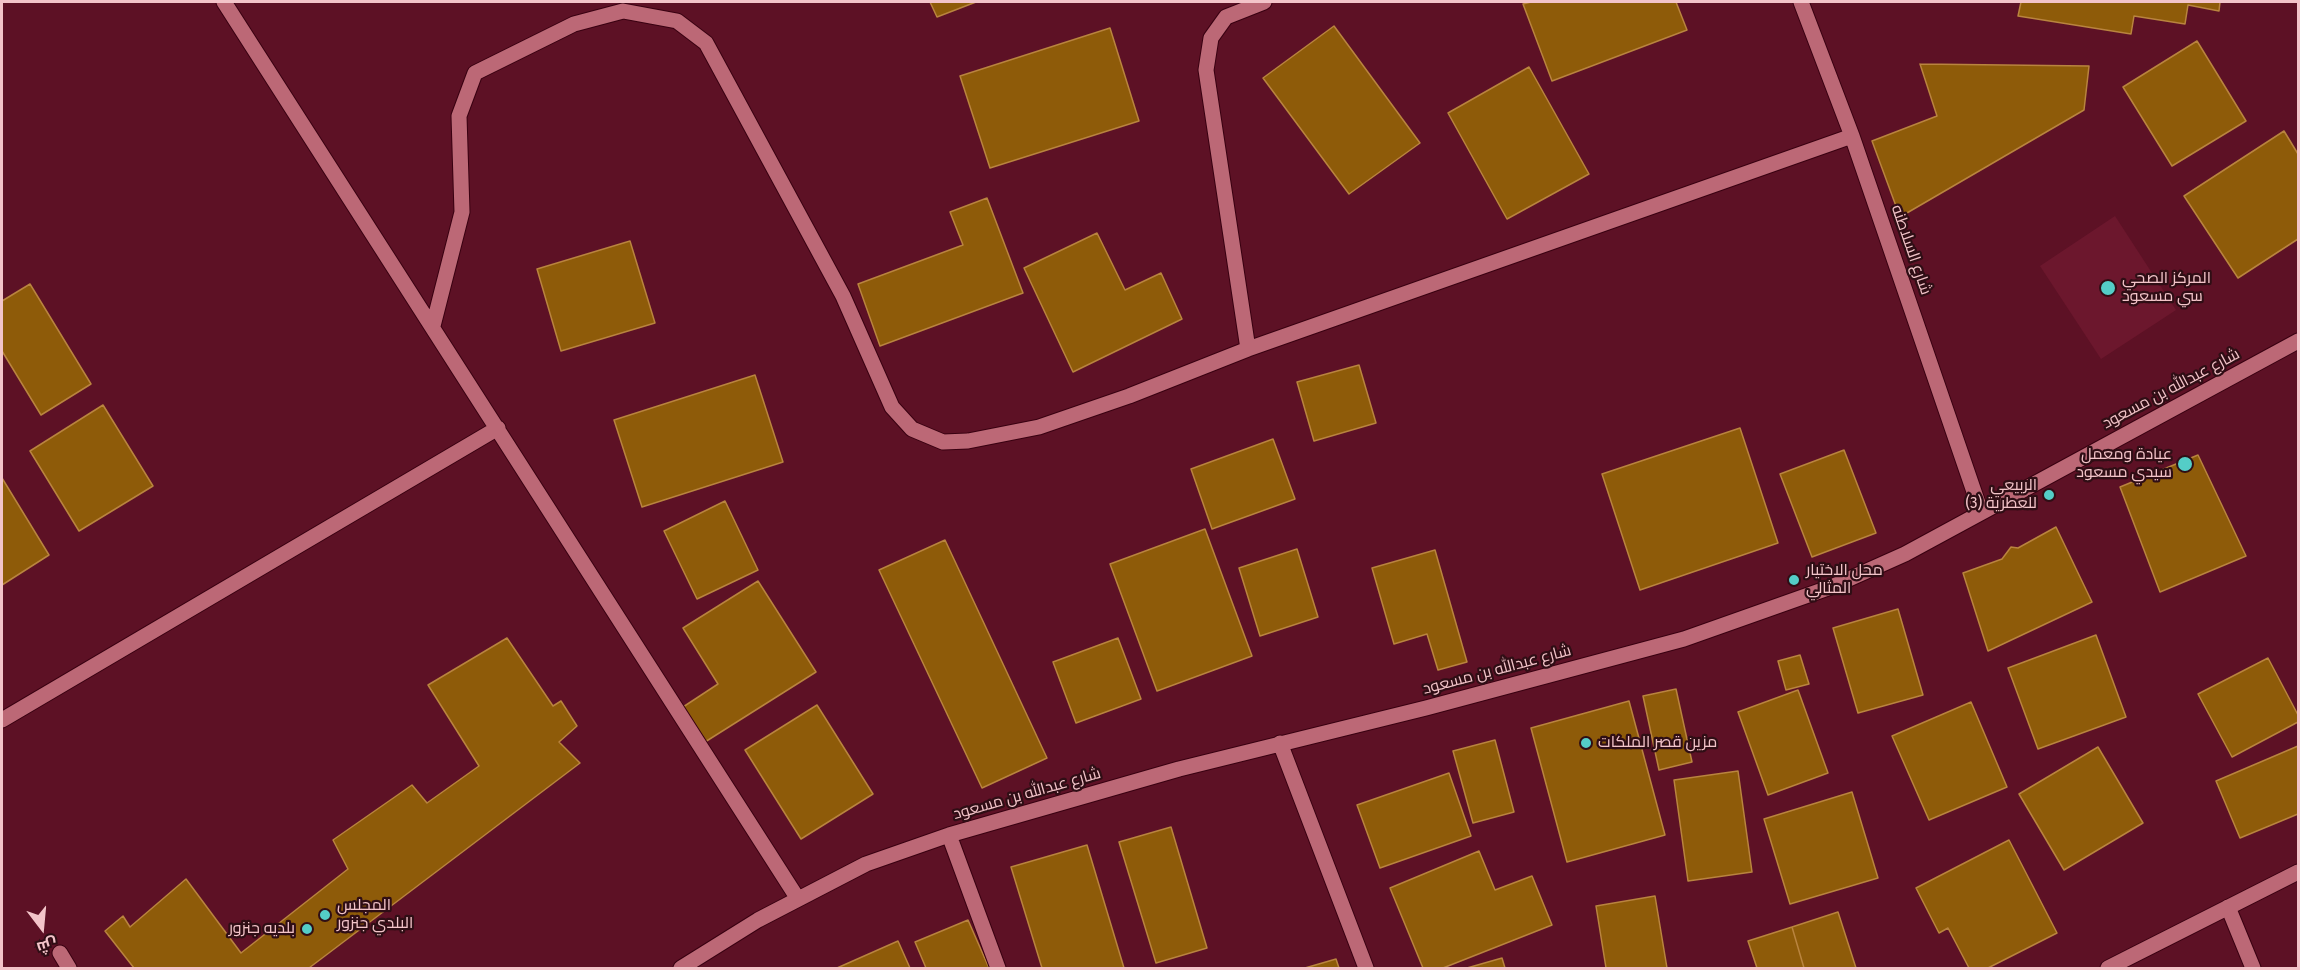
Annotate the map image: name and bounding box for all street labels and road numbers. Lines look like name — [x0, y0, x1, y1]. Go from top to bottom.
street label: شارع السلاطنه — [1887, 203, 1935, 297]
street label: شارع عبدالله بن مسعود — [2099, 345, 2243, 433]
street label: شارع عبدالله بن مسعود — [1421, 641, 1573, 699]
street label: شارع عبدالله بن مسعود — [951, 764, 1103, 824]

